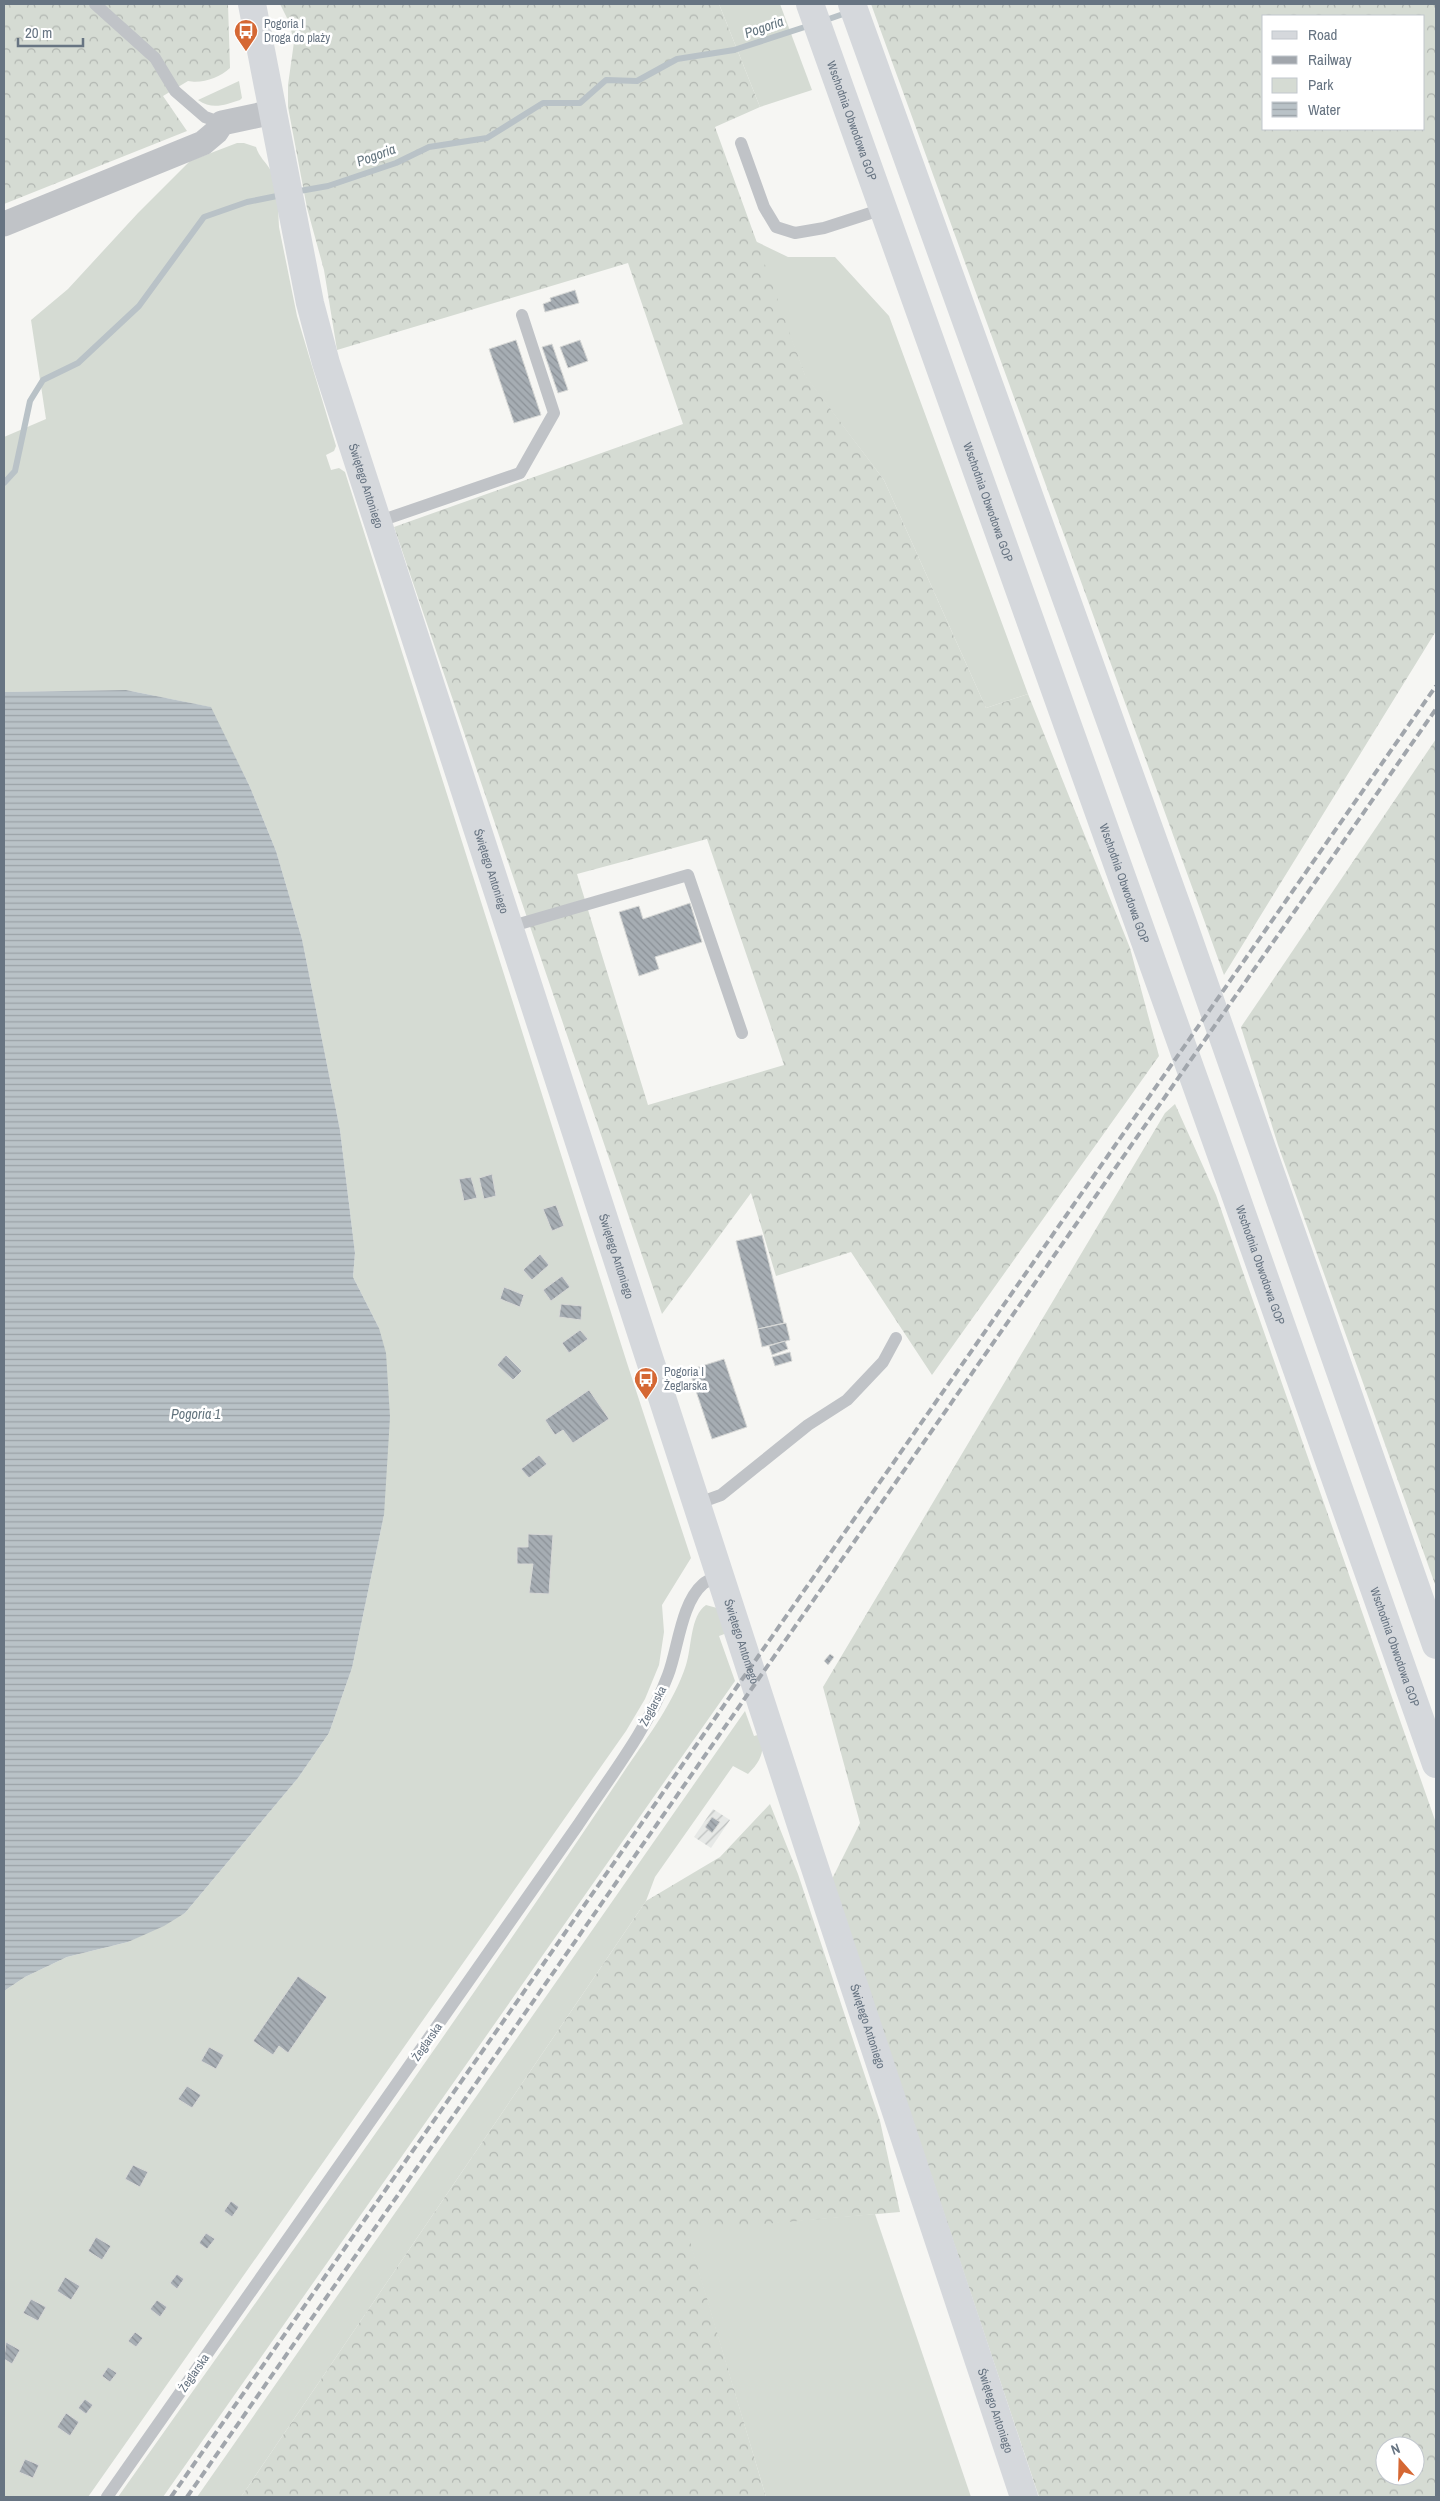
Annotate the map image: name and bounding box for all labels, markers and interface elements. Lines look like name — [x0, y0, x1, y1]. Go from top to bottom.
water label: Pogoria — [742, 12, 786, 42]
scale bar — [18, 15, 82, 47]
legend — [1262, 15, 1425, 130]
place label: Pogoria I Droga do plaży — [264, 16, 330, 46]
bus stop icon: Pogoria I Droga do plaży — [233, 18, 259, 52]
text: 20 m — [25, 22, 52, 43]
text: Road — [1308, 24, 1337, 45]
text: Railway — [1308, 49, 1353, 70]
street label: Wschodnia Obwodowa GOP — [823, 59, 881, 183]
text: Park — [1308, 74, 1334, 95]
text: Water — [1308, 99, 1340, 120]
water label: Pogoria — [354, 140, 398, 170]
street label: Wschodnia Obwodowa GOP — [959, 440, 1017, 565]
street label: Świętego Antoniego — [345, 442, 387, 530]
street label: Wschodnia Obwodowa GOP — [1096, 822, 1153, 946]
street label: Świętego Antoniego — [470, 827, 512, 916]
street label: Wschodnia Obwodowa GOP — [1232, 1203, 1289, 1328]
street label: Świętego Antoniego — [595, 1212, 637, 1301]
place label: Pogoria I Żeglarska — [664, 1364, 708, 1394]
bus stop icon: Pogoria I Żeglarska — [633, 1366, 659, 1400]
water label: Pogoria 1 — [171, 1405, 221, 1423]
street label: Wschodnia Obwodowa GOP — [1366, 1585, 1423, 1710]
street label: Świętego Antoniego — [720, 1597, 763, 1686]
street label: Żeglarska — [636, 1683, 670, 1729]
street label: Świętego Antoniego — [846, 1982, 889, 2071]
street label: Żeglarska — [408, 2019, 446, 2064]
street label: Żeglarska — [175, 2350, 213, 2395]
street label: Świętego Antoniego — [974, 2366, 1017, 2455]
north arrow — [1375, 2436, 1425, 2486]
text: N — [1389, 2439, 1403, 2459]

